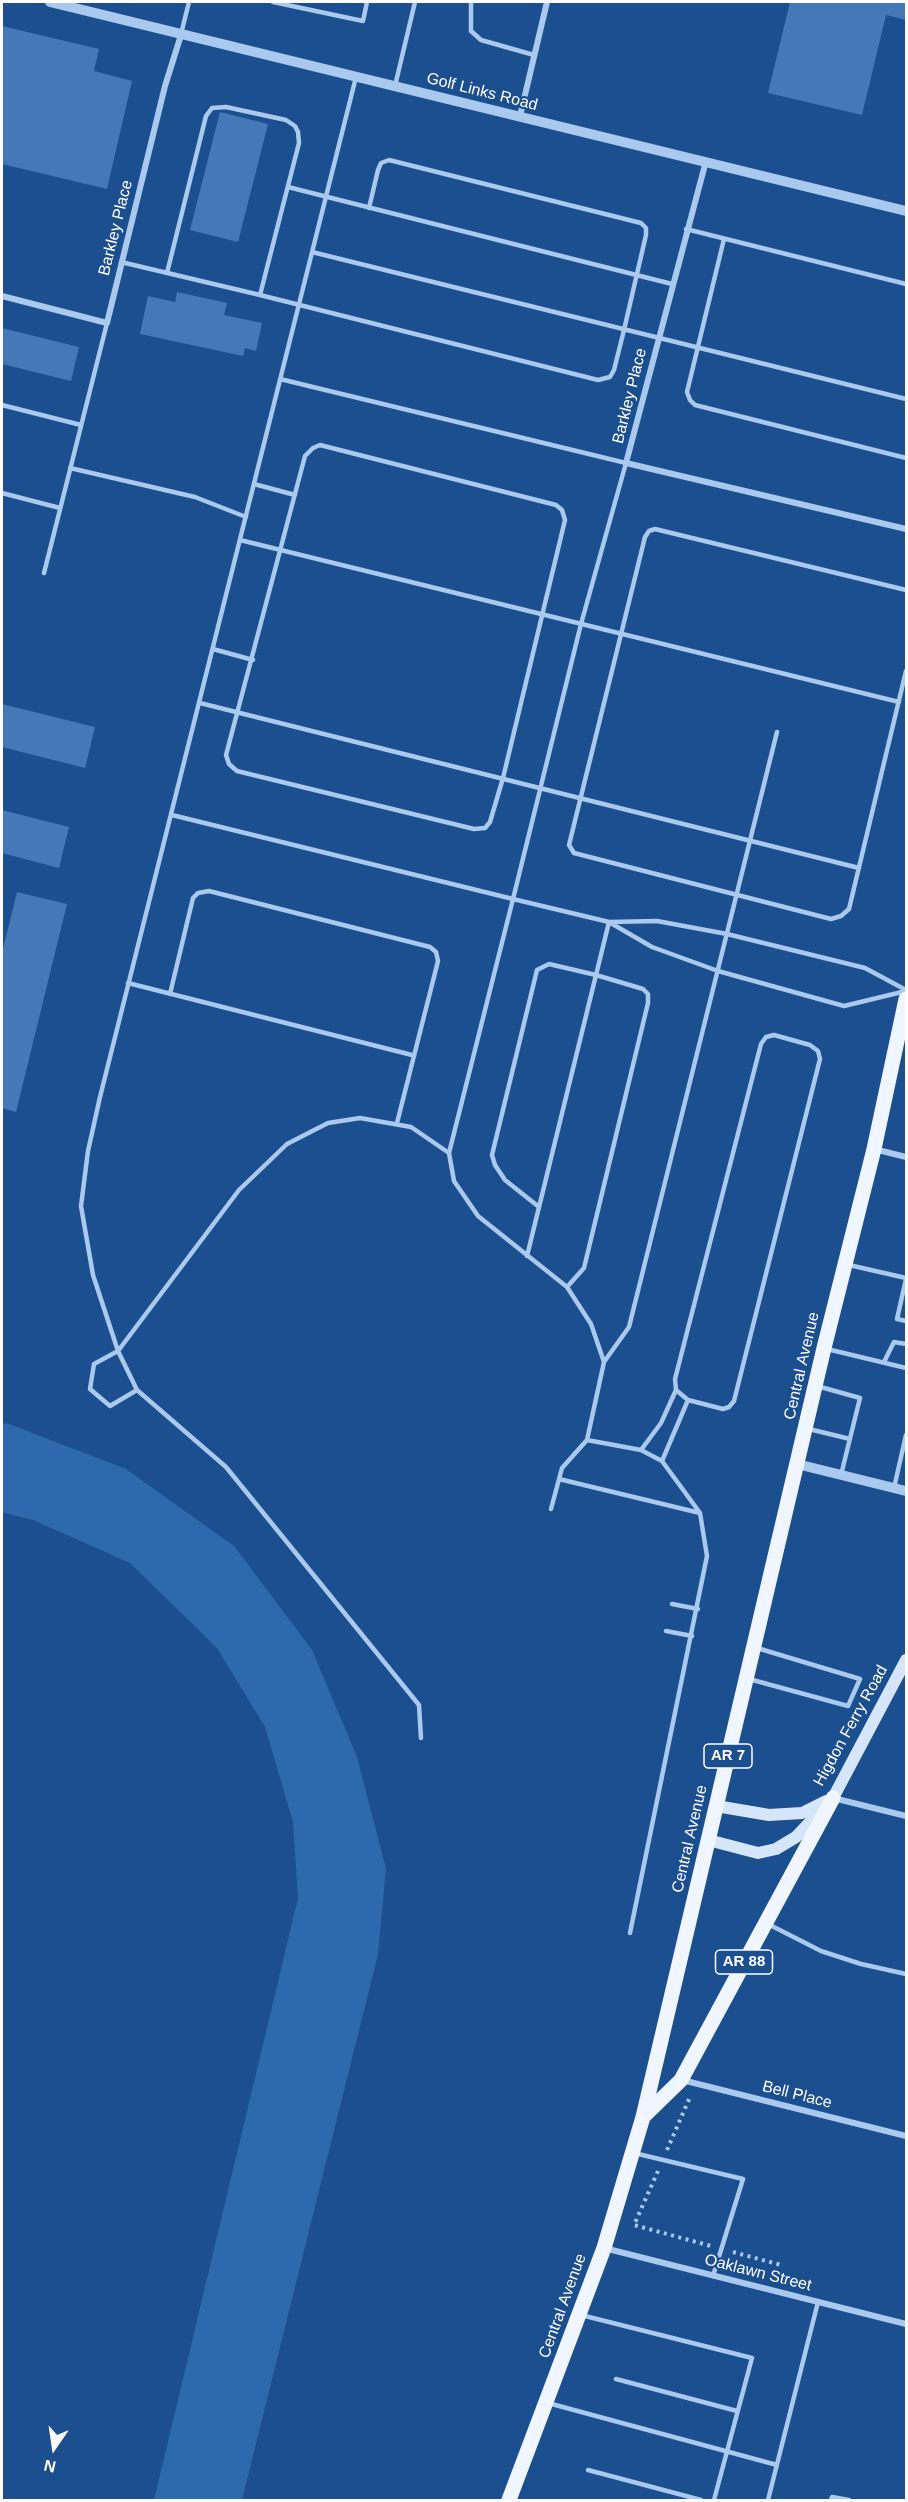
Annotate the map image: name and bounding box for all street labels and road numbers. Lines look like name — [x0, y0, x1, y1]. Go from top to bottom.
street label: Golf Links Road — [424, 69, 540, 115]
street label: Barkley Place — [95, 178, 137, 278]
street label: Barkley Place — [609, 346, 651, 446]
street label: Central Avenue — [780, 1310, 824, 1422]
street label: Higdon Ferry Road — [810, 1662, 892, 1790]
road number: AR 7 — [704, 1744, 752, 1768]
street label: Central Avenue — [668, 1783, 712, 1895]
road number: AR 88 — [716, 1950, 772, 1974]
street label: Bell Place — [760, 2077, 834, 2113]
street label: Oaklawn Street — [703, 2250, 813, 2296]
street label: Central Avenue — [535, 2251, 591, 2361]

